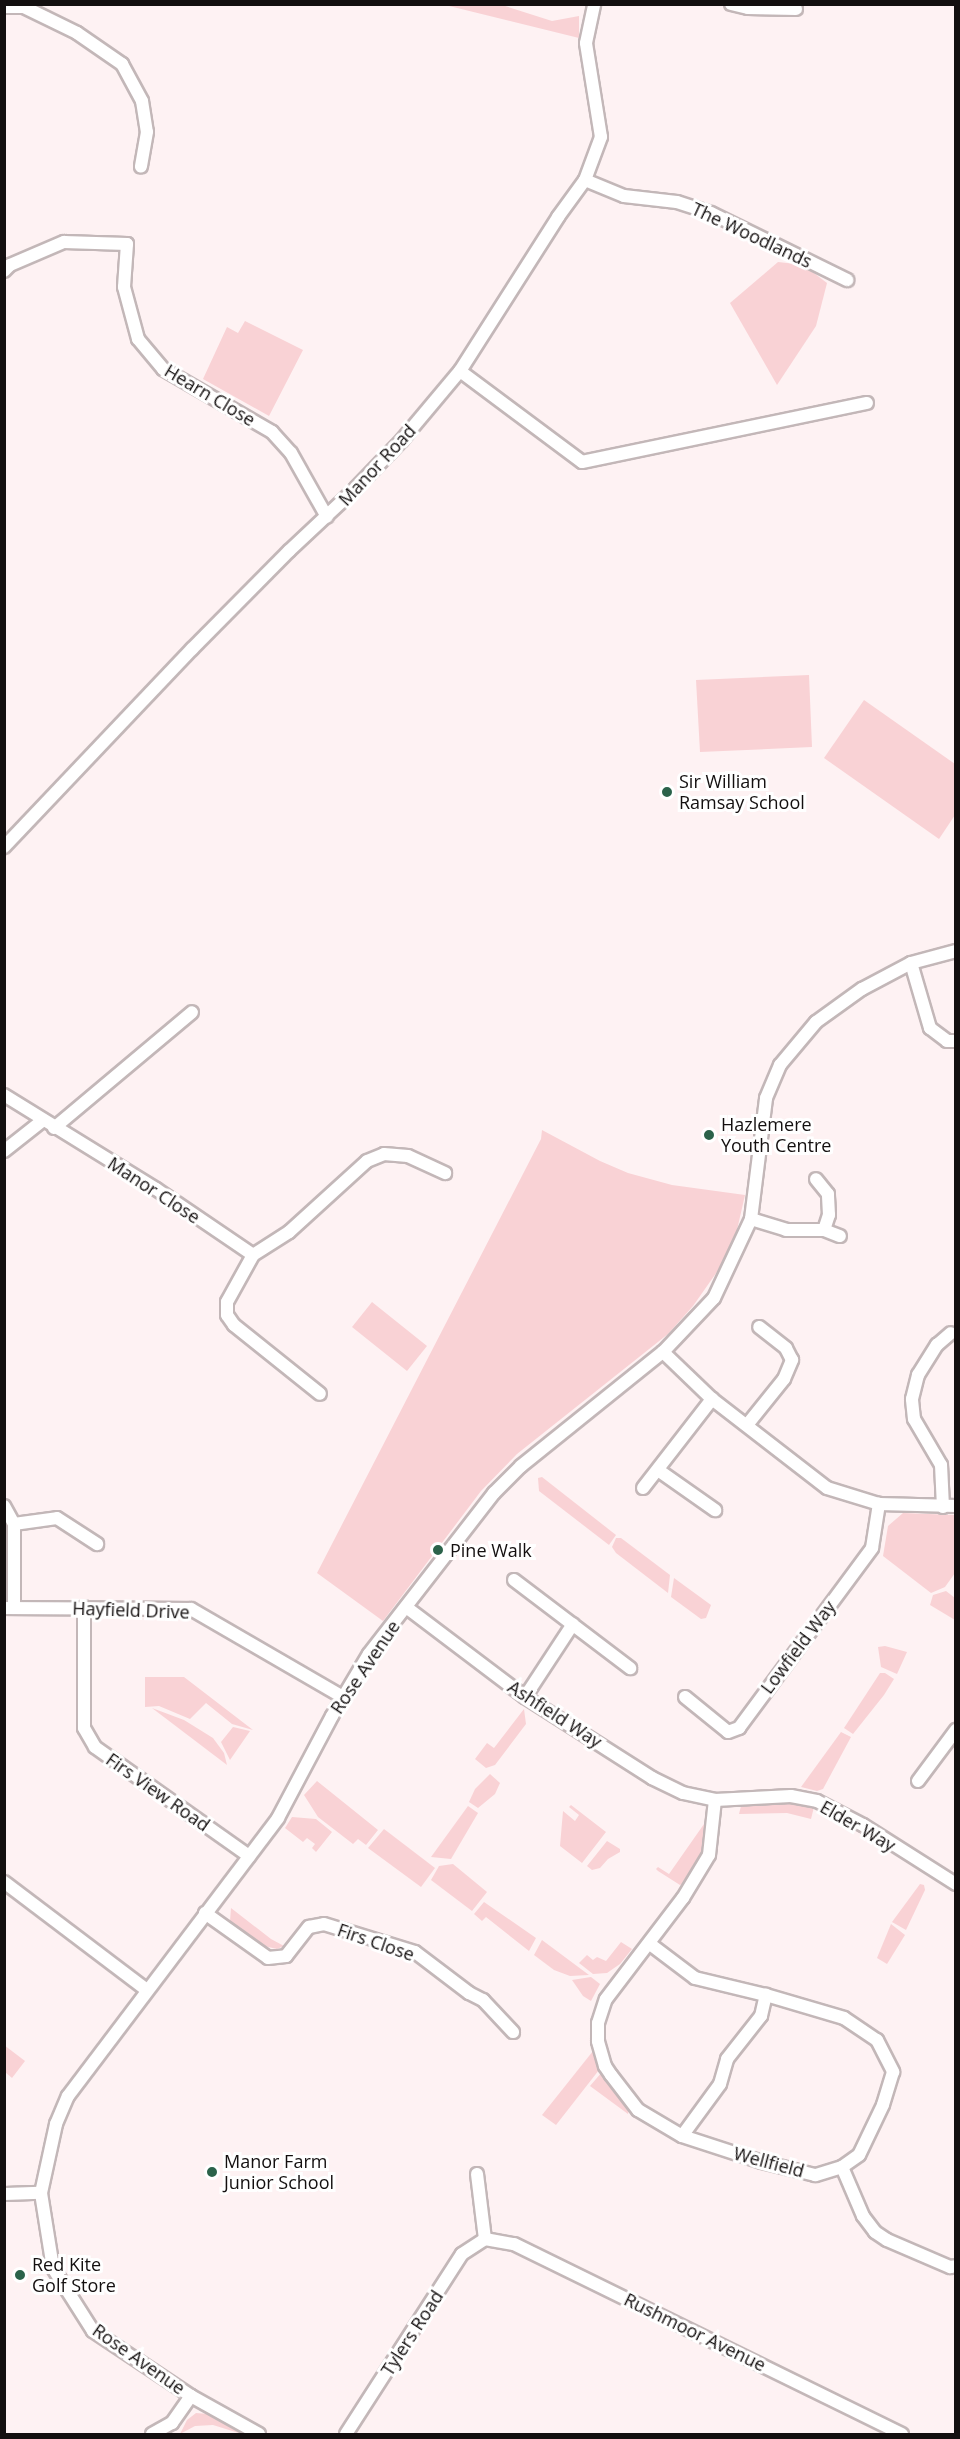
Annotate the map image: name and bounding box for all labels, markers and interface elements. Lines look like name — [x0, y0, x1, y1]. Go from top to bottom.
street label: The Woodlands — [688, 198, 816, 272]
street label: Hearn Close — [161, 360, 259, 430]
street label: Manor Road — [334, 420, 420, 510]
place label: Sir William Ramsay School — [679, 771, 805, 814]
marker: Sir William Ramsay School — [660, 785, 674, 799]
place label: Hazlemere Youth Centre — [721, 1114, 831, 1156]
marker: Hazlemere Youth Centre — [702, 1128, 716, 1142]
street label: Manor Close — [104, 1152, 204, 1228]
place label: Pine Walk — [450, 1539, 532, 1561]
marker: Pine Walk — [431, 1543, 445, 1557]
street label: Lowfield Way — [756, 1596, 840, 1698]
street label: Hayfield Drive — [72, 1597, 190, 1623]
street label: Rose Avenue — [326, 1616, 404, 1718]
street label: Ashfield Way — [504, 1676, 606, 1752]
street label: Firs View Road — [102, 1748, 214, 1836]
street label: Elder Way — [817, 1796, 899, 1856]
street label: Firs Close — [335, 1919, 417, 1965]
street label: Wellfield — [731, 2142, 807, 2182]
place label: Manor Farm Junior School — [224, 2151, 334, 2194]
marker: Manor Farm Junior School — [205, 2165, 219, 2179]
place label: Red Kite Golf Store — [32, 2254, 116, 2296]
marker: Red Kite Golf Store — [13, 2268, 27, 2282]
street label: Tylers Road — [376, 2286, 448, 2380]
street label: Rushmoor Avenue — [621, 2288, 769, 2376]
street label: Rose Avenue — [89, 2319, 189, 2399]

